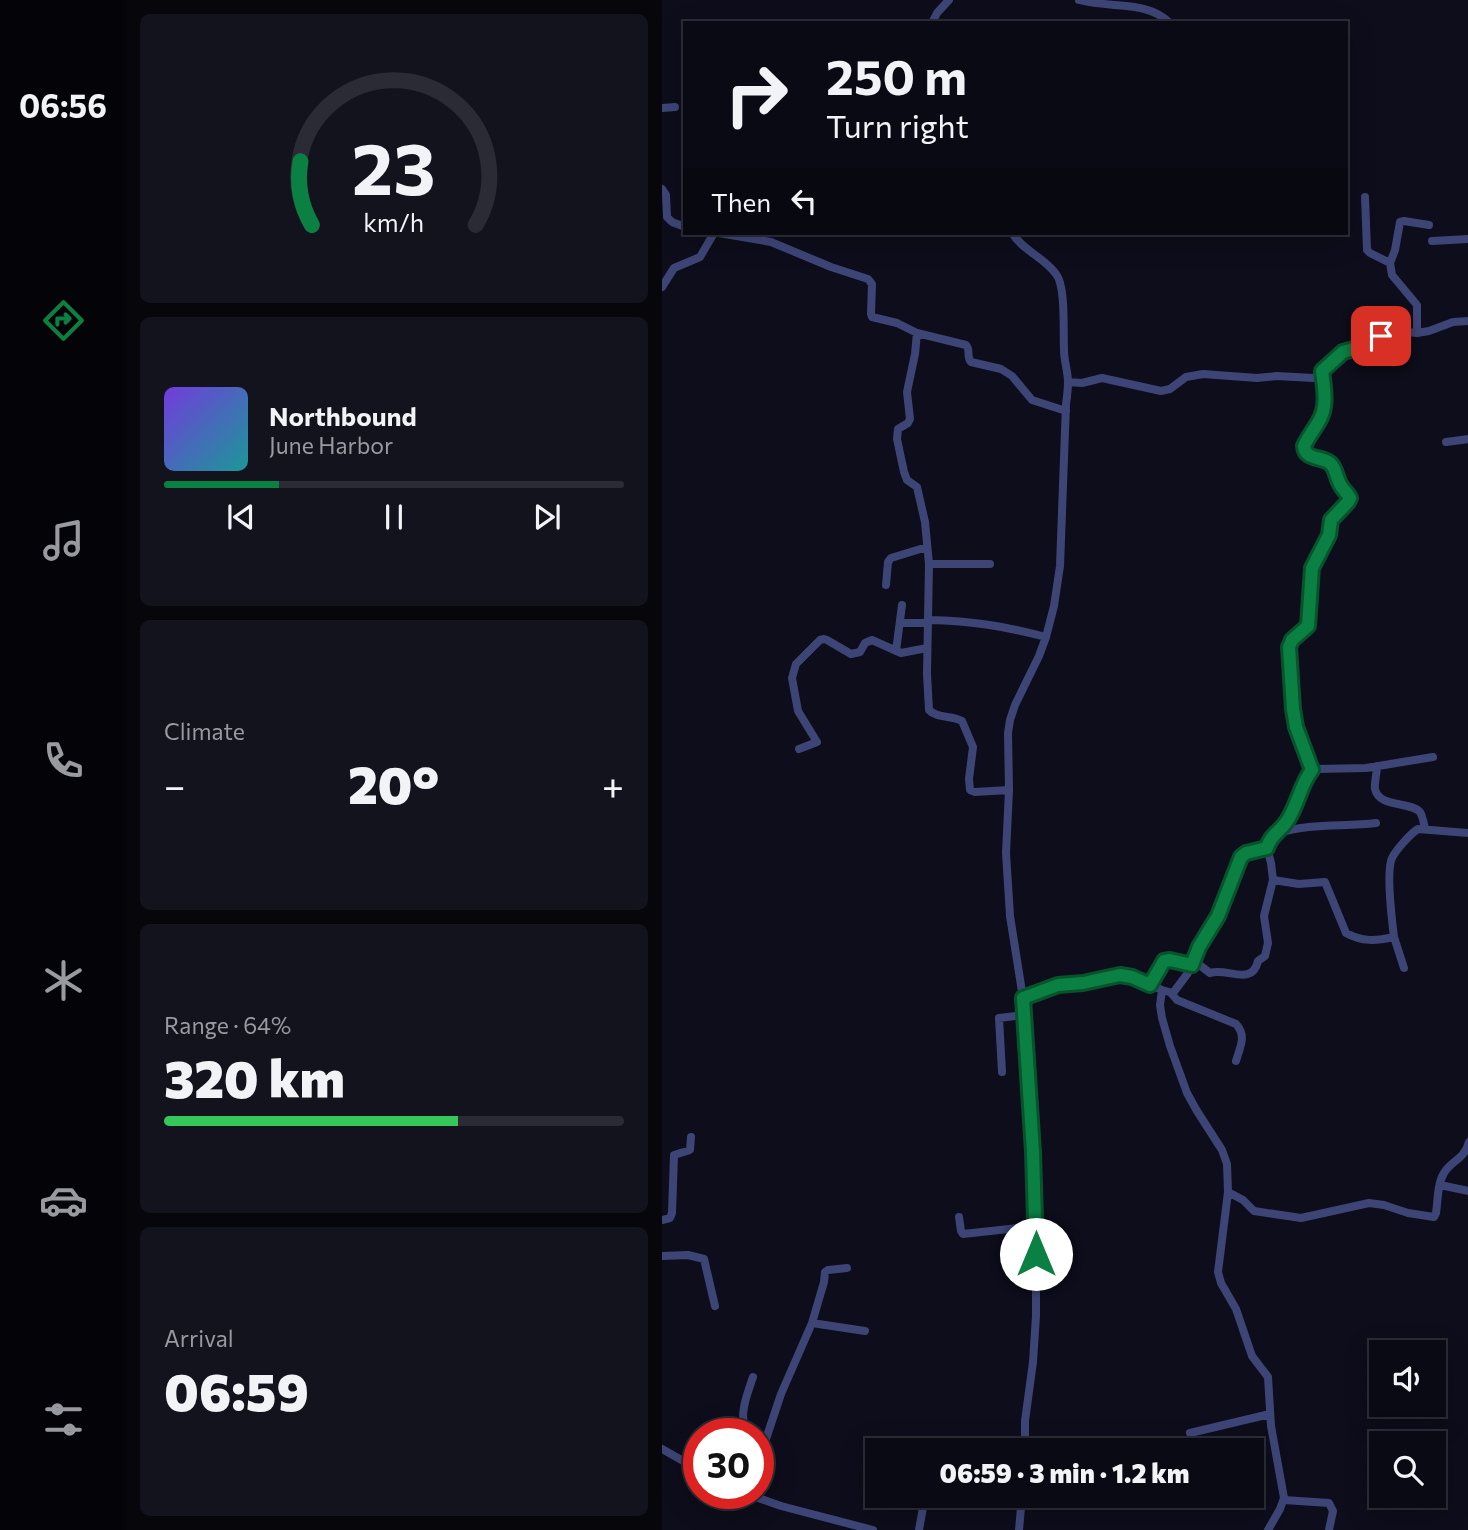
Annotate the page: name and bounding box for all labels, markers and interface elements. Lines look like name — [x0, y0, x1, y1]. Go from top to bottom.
text: 250 m — [826, 45, 967, 105]
icon: right — [711, 49, 802, 140]
text: 06:56 — [19, 85, 107, 125]
text: Turn right — [826, 105, 969, 145]
text: 23 — [352, 121, 436, 210]
icon: left — [785, 182, 823, 220]
text: Then — [711, 186, 771, 217]
text: km/h — [364, 206, 424, 236]
icon: directions — [39, 296, 88, 345]
pin — [1351, 306, 1411, 366]
icon: arrive — [1362, 317, 1400, 355]
text: Northbound — [269, 400, 417, 431]
text: June Harbor — [269, 431, 393, 459]
icon: previous — [222, 498, 260, 536]
icon: pause — [375, 498, 413, 536]
icon: next — [528, 498, 566, 536]
icon: music — [39, 516, 88, 565]
text: Climate — [164, 717, 245, 745]
icon: phone — [39, 736, 88, 785]
text: 20° — [348, 751, 439, 815]
text: − — [164, 761, 186, 808]
text: + — [602, 761, 624, 808]
icon: climate — [39, 956, 88, 1005]
text: Range · 64% — [164, 1011, 291, 1039]
text: 320 km — [164, 1045, 345, 1109]
icon: car — [39, 1176, 88, 1225]
position arrow — [999, 1217, 1073, 1291]
text: Arrival — [164, 1324, 234, 1352]
map controls — [1369, 1340, 1446, 1508]
button: sound — [1369, 1340, 1446, 1417]
text: 06:59 — [164, 1358, 309, 1422]
icon: filters — [39, 1395, 88, 1444]
speed limit sign: 30 — [683, 1418, 774, 1509]
button: search — [1369, 1431, 1446, 1508]
text: 06:59 · 3 min · 1.2 km — [940, 1457, 1189, 1488]

